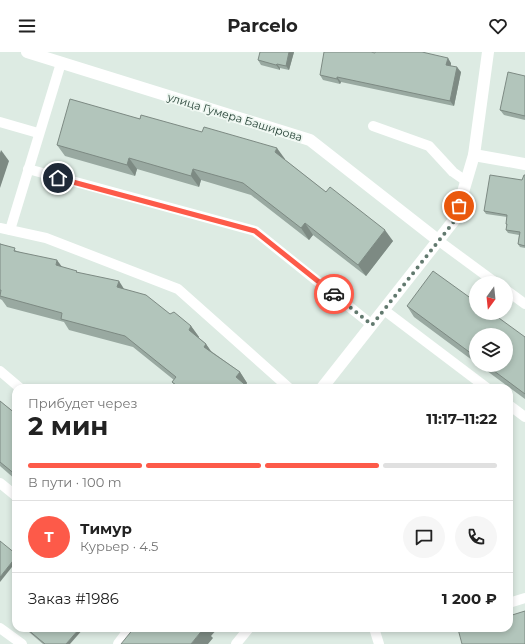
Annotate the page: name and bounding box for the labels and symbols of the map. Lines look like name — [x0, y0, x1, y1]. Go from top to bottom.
street label: улица Гумера Баширова — [165, 89, 304, 144]
pin — [41, 161, 75, 195]
pin — [442, 189, 476, 223]
courier — [314, 274, 354, 314]
north arrow — [469, 276, 513, 320]

